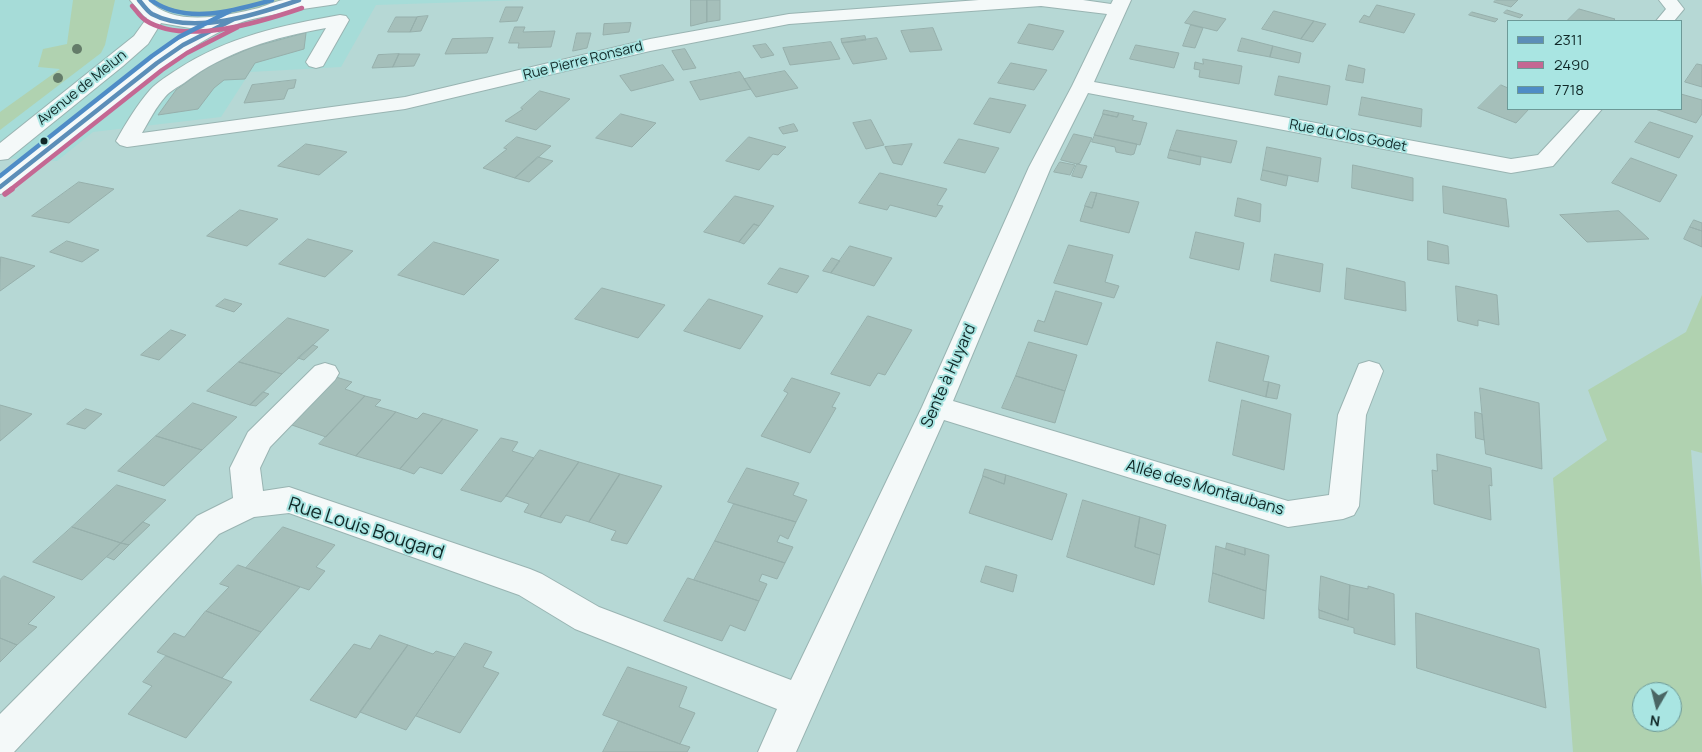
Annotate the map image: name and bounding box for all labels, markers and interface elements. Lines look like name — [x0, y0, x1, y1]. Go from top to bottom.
legend — [1507, 20, 1682, 110]
text: 2311 — [1554, 29, 1583, 50]
street label: Rue Pierre Ronsard — [521, 38, 645, 84]
street label: Avenue de Melun — [34, 47, 130, 129]
text: 2490 — [1554, 54, 1589, 75]
text: 7718 — [1554, 79, 1584, 100]
street label: Rue du Clos Godet — [1288, 116, 1408, 156]
unlabelled marker — [39, 136, 49, 146]
street label: Sente à Huyard — [918, 321, 980, 431]
street label: Allée des Montaubans — [1124, 456, 1286, 520]
street label: Rue Louis Bougard — [285, 493, 447, 565]
north arrow — [1632, 682, 1682, 732]
text: N — [1649, 711, 1661, 731]

